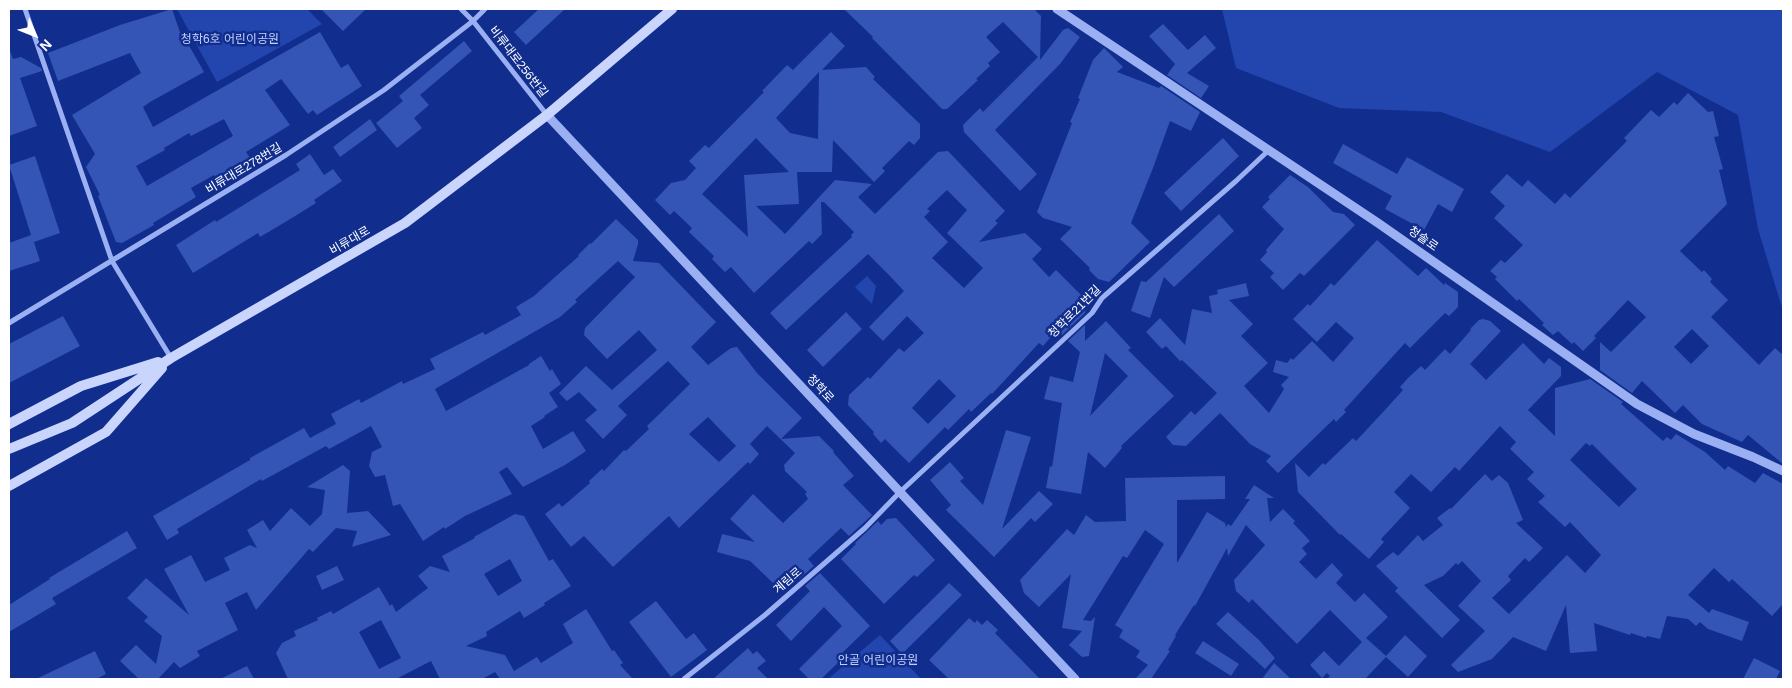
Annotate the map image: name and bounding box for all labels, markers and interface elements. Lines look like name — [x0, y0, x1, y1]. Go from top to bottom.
north arrow — [10, 10, 60, 60]
street label: 비류대로256번길 — [486, 24, 550, 100]
park label: 청학6호 어린이공원 — [181, 33, 279, 47]
text: N — [37, 36, 55, 55]
street label: 비류대로278번길 — [203, 141, 285, 197]
street label: 비류대로 — [327, 224, 373, 258]
street label: 청솔로 — [1405, 224, 1441, 254]
street label: 청학로21번길 — [1046, 283, 1104, 341]
street label: 청학로 — [803, 372, 837, 406]
street label: 계림로 — [771, 565, 805, 597]
park label: 안골 어린이공원 — [838, 654, 918, 668]

